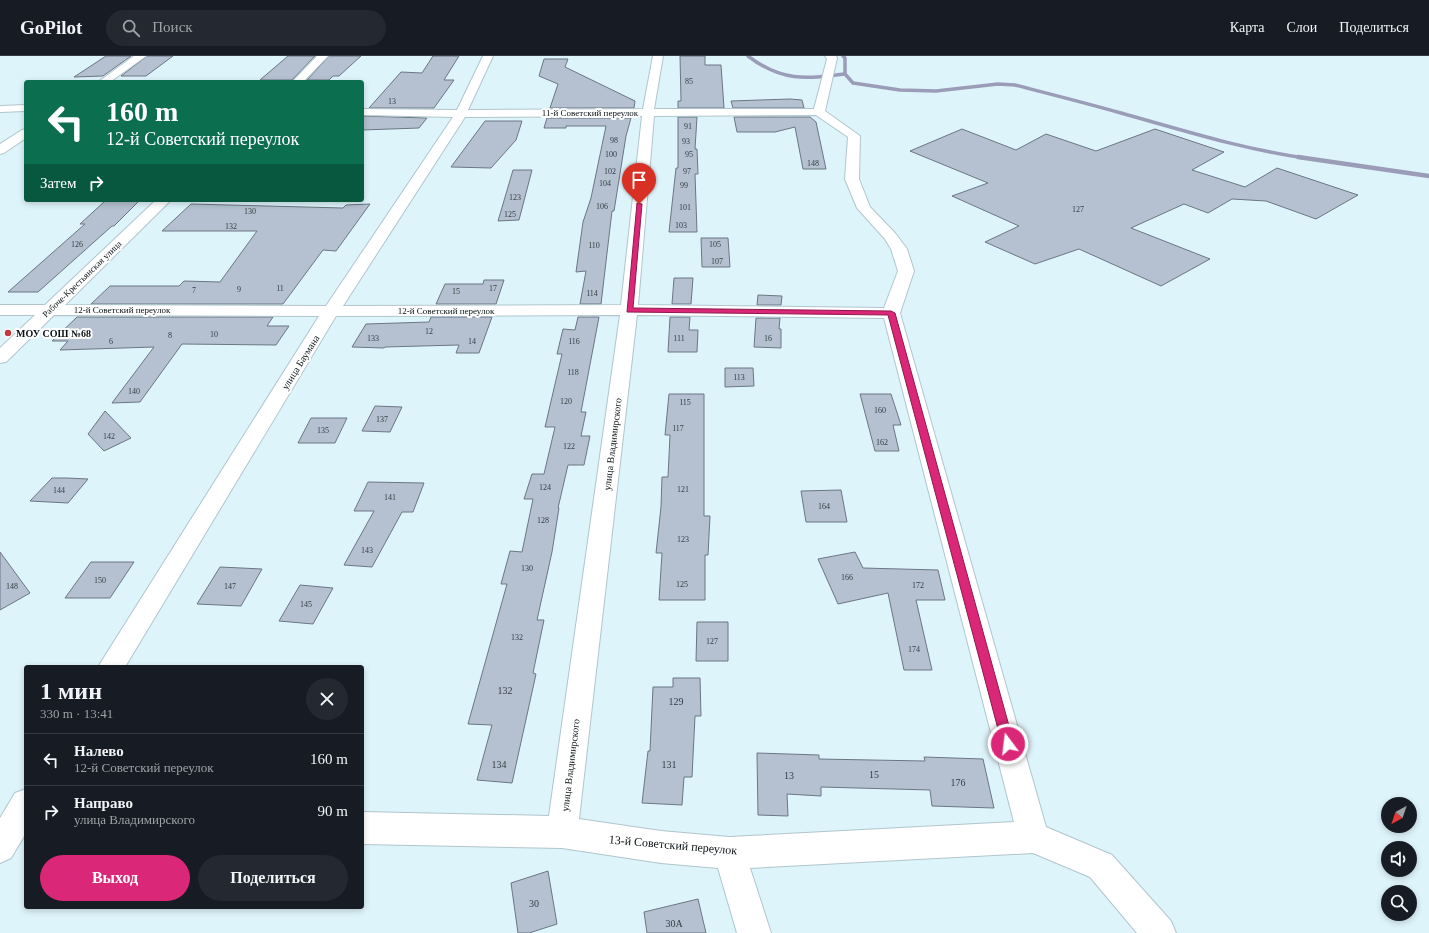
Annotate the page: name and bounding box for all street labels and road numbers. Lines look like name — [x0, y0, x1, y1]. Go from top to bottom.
street label: 11-й Советский переулок — [542, 108, 639, 118]
street label: Рабоче-Крестьянская улица — [40, 239, 124, 319]
street label: 12-й Советский переулок — [74, 305, 171, 315]
street label: 12-й Советский переулок — [398, 306, 495, 316]
street label: улица Баумана — [279, 332, 322, 392]
street label: улица Владимирского — [601, 397, 624, 491]
street label: улица Владимирского — [559, 718, 582, 812]
street label: 13-й Советский переулок — [608, 832, 738, 858]

